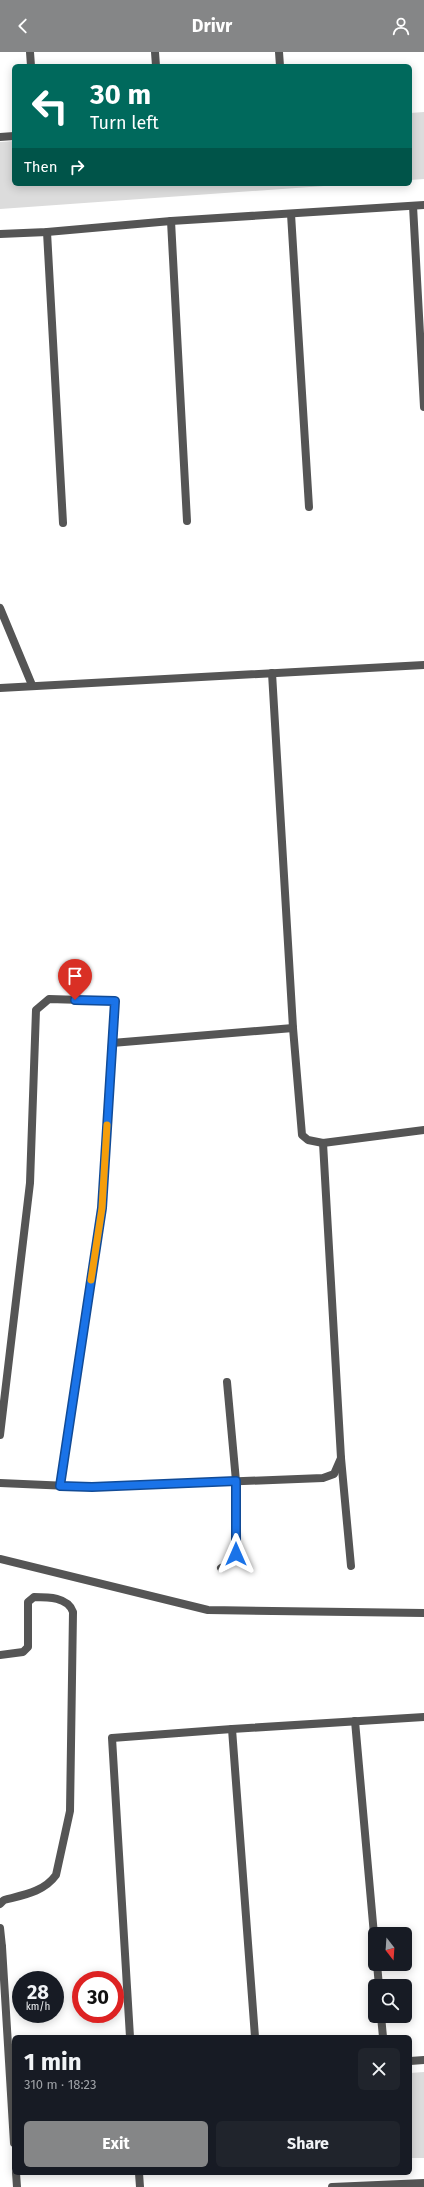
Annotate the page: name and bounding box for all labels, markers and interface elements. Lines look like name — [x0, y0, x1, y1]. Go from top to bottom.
icon: back — [12, 15, 34, 37]
text: Drivr — [192, 15, 232, 37]
icon: person — [390, 15, 412, 37]
text: 30 m — [90, 78, 151, 111]
icon: left — [24, 80, 76, 132]
text: Turn left — [90, 112, 159, 134]
icon: right — [66, 156, 88, 178]
text: Then — [24, 158, 58, 176]
pin — [58, 959, 92, 1000]
icon: arrive — [64, 965, 86, 987]
position arrow — [215, 1533, 257, 1575]
north arrow — [368, 1927, 412, 1971]
map controls — [368, 1927, 412, 2023]
speed limit sign: 30 — [72, 1971, 124, 2023]
button: search — [368, 1979, 412, 2023]
text: 28 — [27, 1980, 49, 2004]
text: km/h — [26, 2001, 50, 2013]
text: 1 min — [24, 2048, 82, 2076]
button: close — [358, 2048, 400, 2090]
text: 310 m · 18:23 — [24, 2077, 96, 2092]
button: Exit — [24, 2121, 208, 2167]
button: Share — [216, 2121, 400, 2167]

